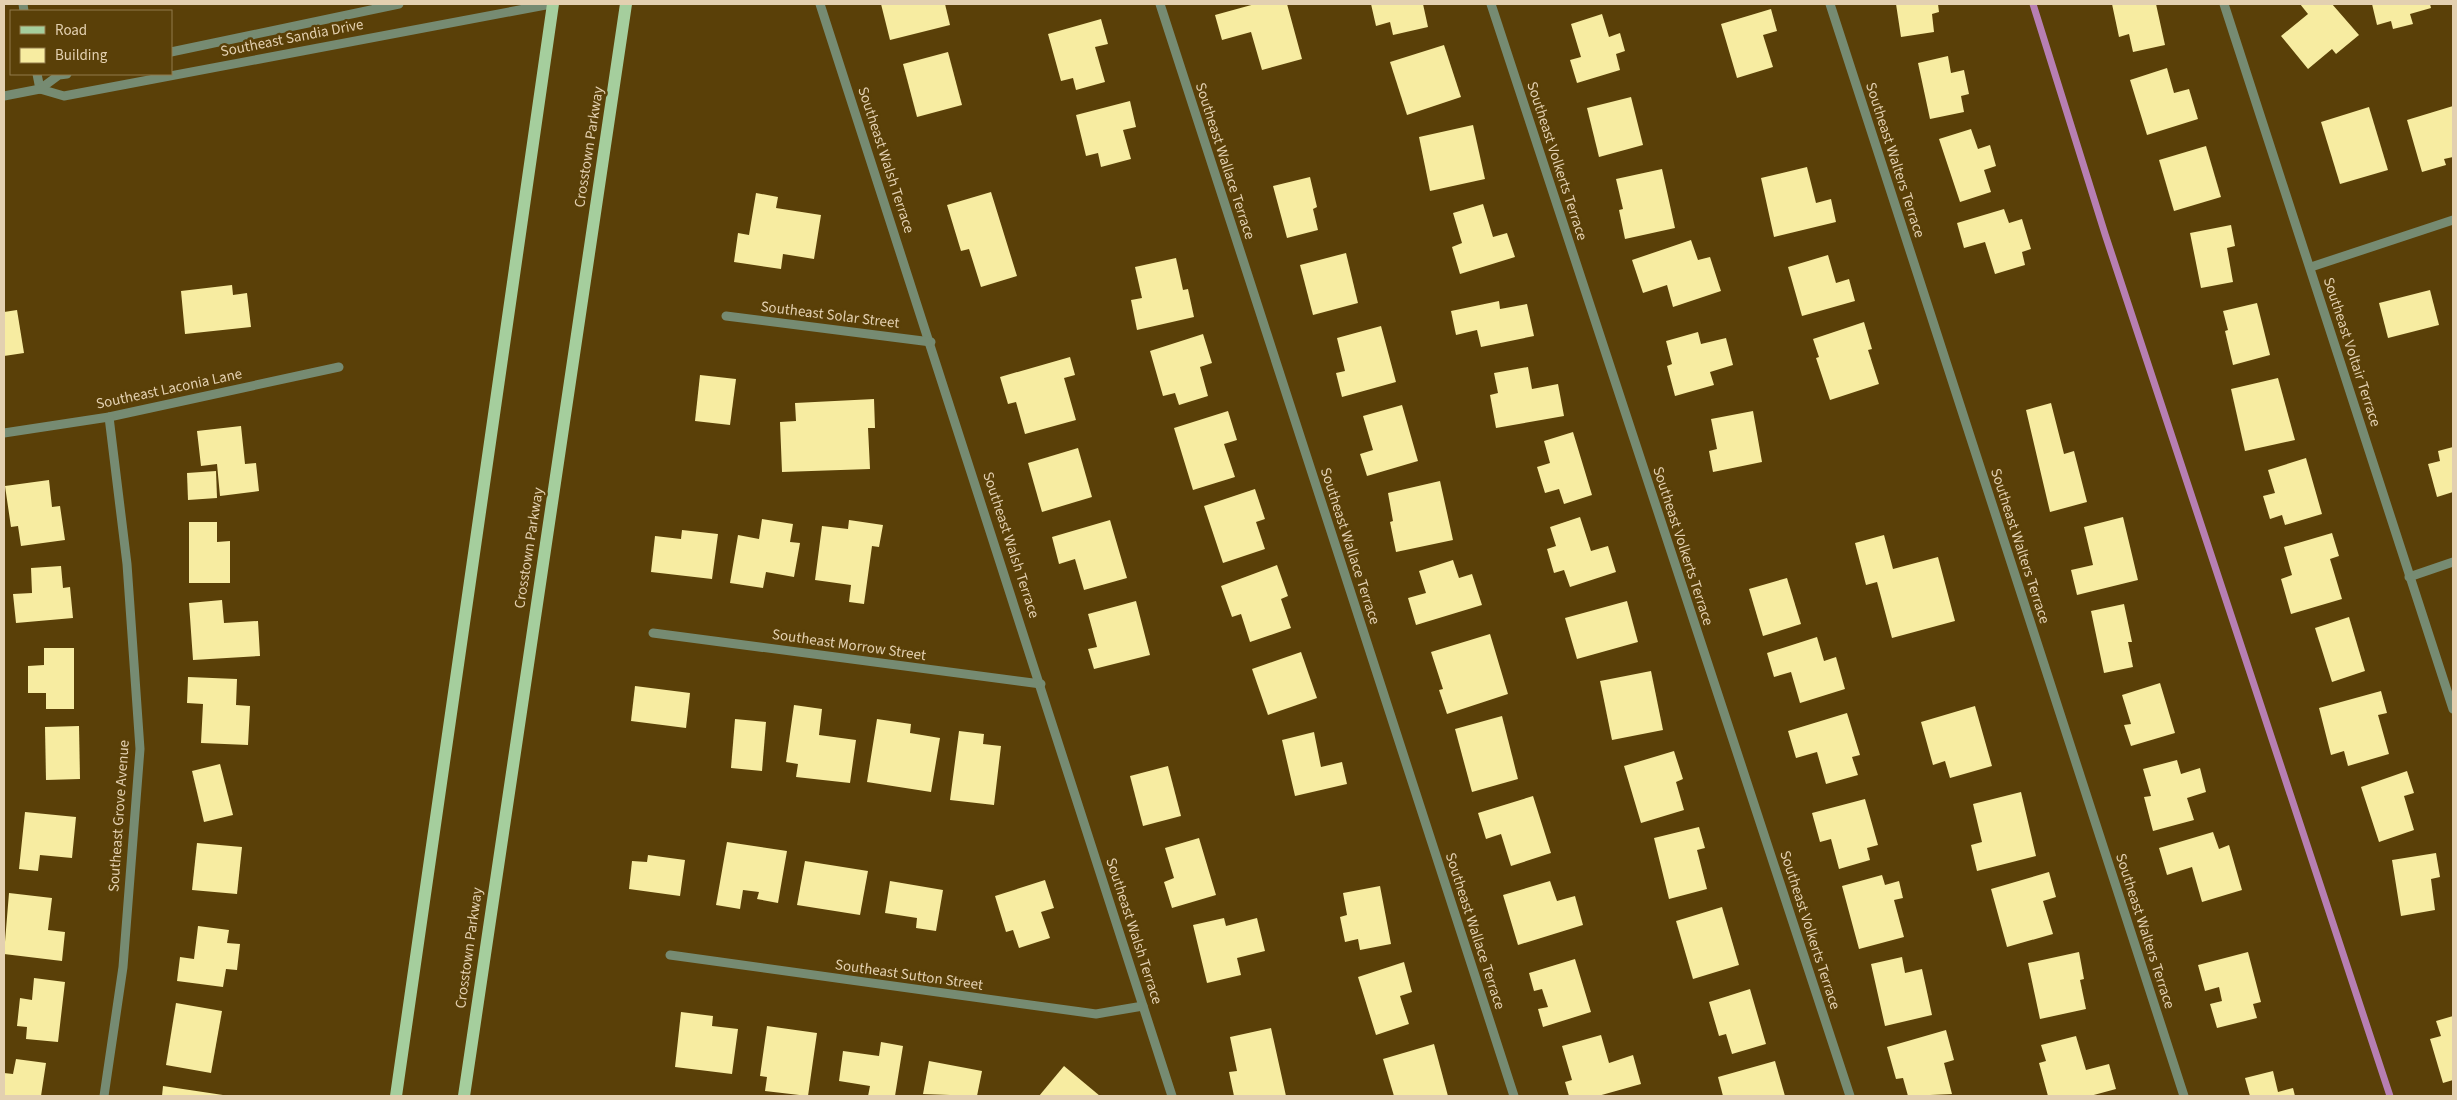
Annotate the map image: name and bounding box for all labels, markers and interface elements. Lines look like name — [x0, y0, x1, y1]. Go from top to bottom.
legend — [10, 10, 172, 75]
street label: Southeast Sandia Drive — [219, 14, 365, 62]
text: Road — [55, 20, 87, 41]
text: Building — [55, 45, 108, 66]
street label: Southeast Volkerts Terrace — [1521, 79, 1593, 243]
street label: Southeast Wallace Terrace — [1190, 80, 1260, 242]
street label: Southeast Walters Terrace — [1860, 80, 1930, 240]
street label: Southeast Walsh Terrace — [852, 84, 920, 236]
street label: Crosstown Parkway — [569, 85, 609, 209]
street label: Southeast Voltair Terrace — [2318, 275, 2386, 429]
street label: Southeast Solar Street — [759, 296, 901, 334]
street label: Southeast Laconia Lane — [94, 363, 244, 415]
street label: Southeast Volkerts Terrace — [1647, 464, 1719, 628]
street label: Southeast Wallace Terrace — [1315, 465, 1385, 627]
street label: Southeast Walters Terrace — [1985, 466, 2055, 626]
street label: Southeast Walsh Terrace — [977, 469, 1045, 621]
street label: Crosstown Parkway — [509, 486, 549, 610]
street label: Southeast Morrow Street — [771, 624, 927, 666]
street label: Southeast Grove Avenue — [103, 739, 135, 893]
street label: Southeast Volkerts Terrace — [1774, 848, 1846, 1012]
street label: Southeast Wallace Terrace — [1440, 850, 1510, 1012]
street label: Southeast Walters Terrace — [2110, 851, 2180, 1011]
street label: Southeast Walsh Terrace — [1100, 855, 1168, 1007]
street label: Crosstown Parkway — [450, 886, 488, 1010]
street label: Southeast Sutton Street — [834, 954, 984, 996]

